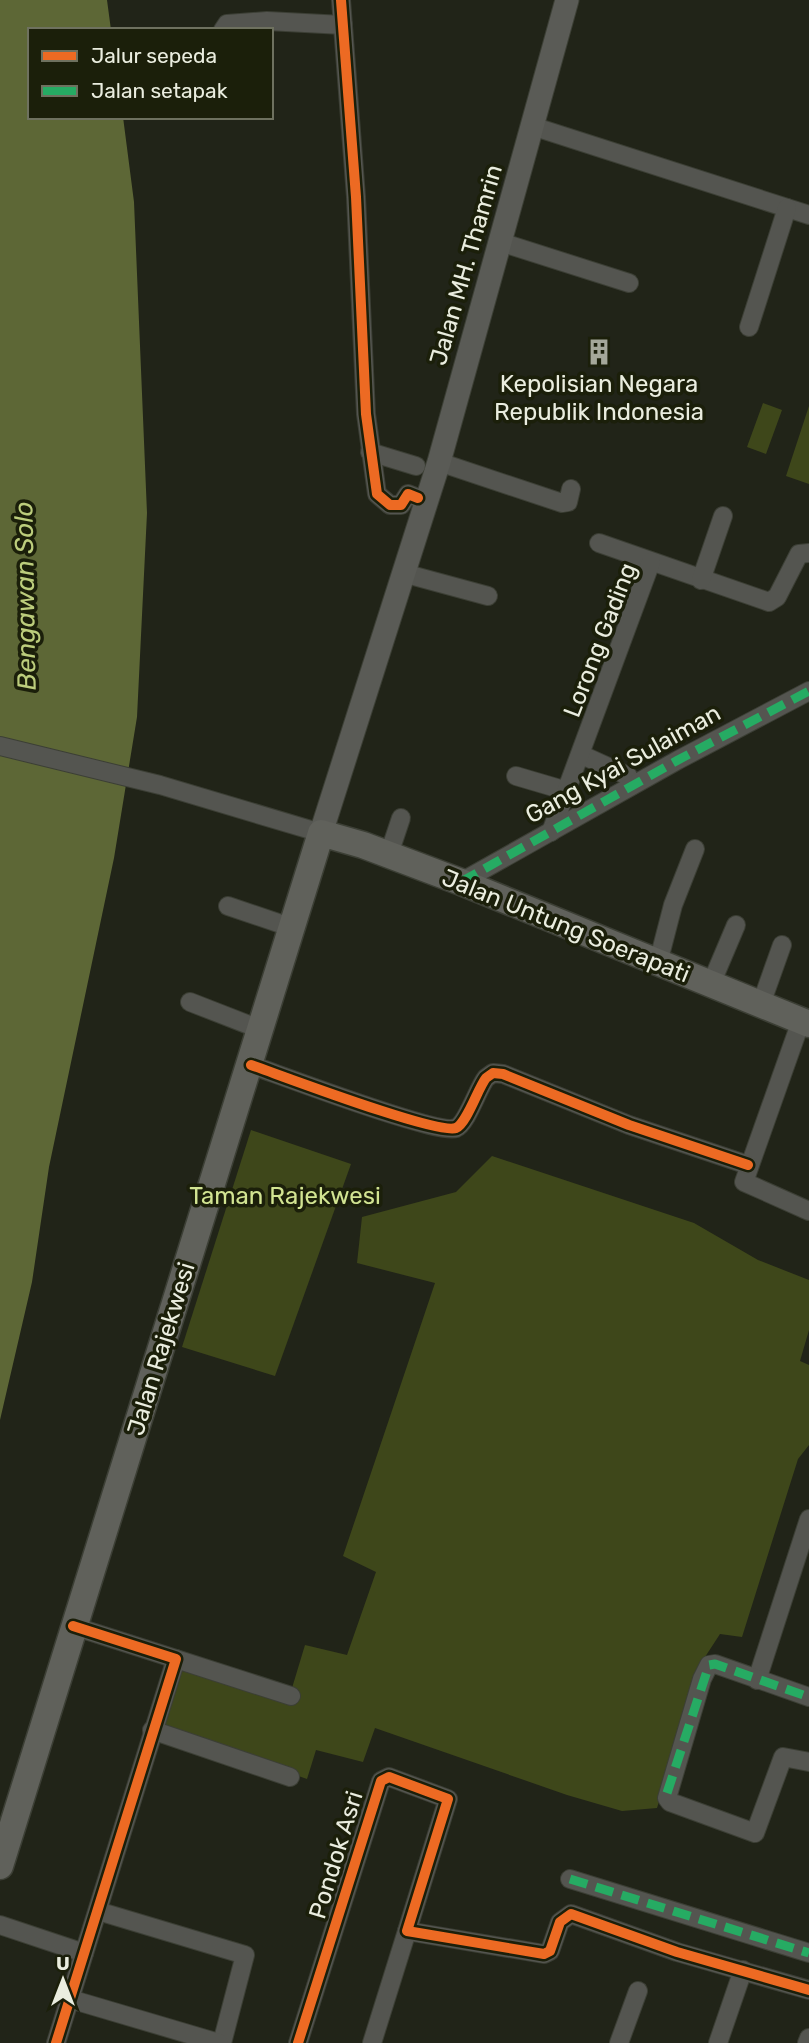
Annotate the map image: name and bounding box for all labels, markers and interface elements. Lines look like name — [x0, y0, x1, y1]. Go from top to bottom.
legend — [28, 28, 273, 119]
text: Jalur sepeda — [91, 43, 217, 68]
text: Jalan setapak — [91, 78, 228, 103]
street label: Jalan MH. Thamrin — [424, 162, 508, 368]
building icon: Kepolisian Negara Republik Indonesia — [584, 337, 614, 367]
place label: Kepolisian Negara Republik Indonesia — [494, 370, 704, 426]
water label: Bengawan Solo — [8, 501, 43, 691]
street label: Lorong Gading — [558, 559, 642, 721]
street label: Gang Kyai Sulaiman — [521, 699, 725, 829]
street label: Jalan Untung Soerapati — [438, 863, 694, 989]
park label: Taman Rajekwesi — [189, 1182, 381, 1210]
street label: Jalan Rajekwesi — [121, 1259, 201, 1439]
street label: Pondok Asri — [303, 1788, 369, 1922]
north arrow — [28, 1945, 98, 2015]
text: U — [56, 1952, 70, 1975]

